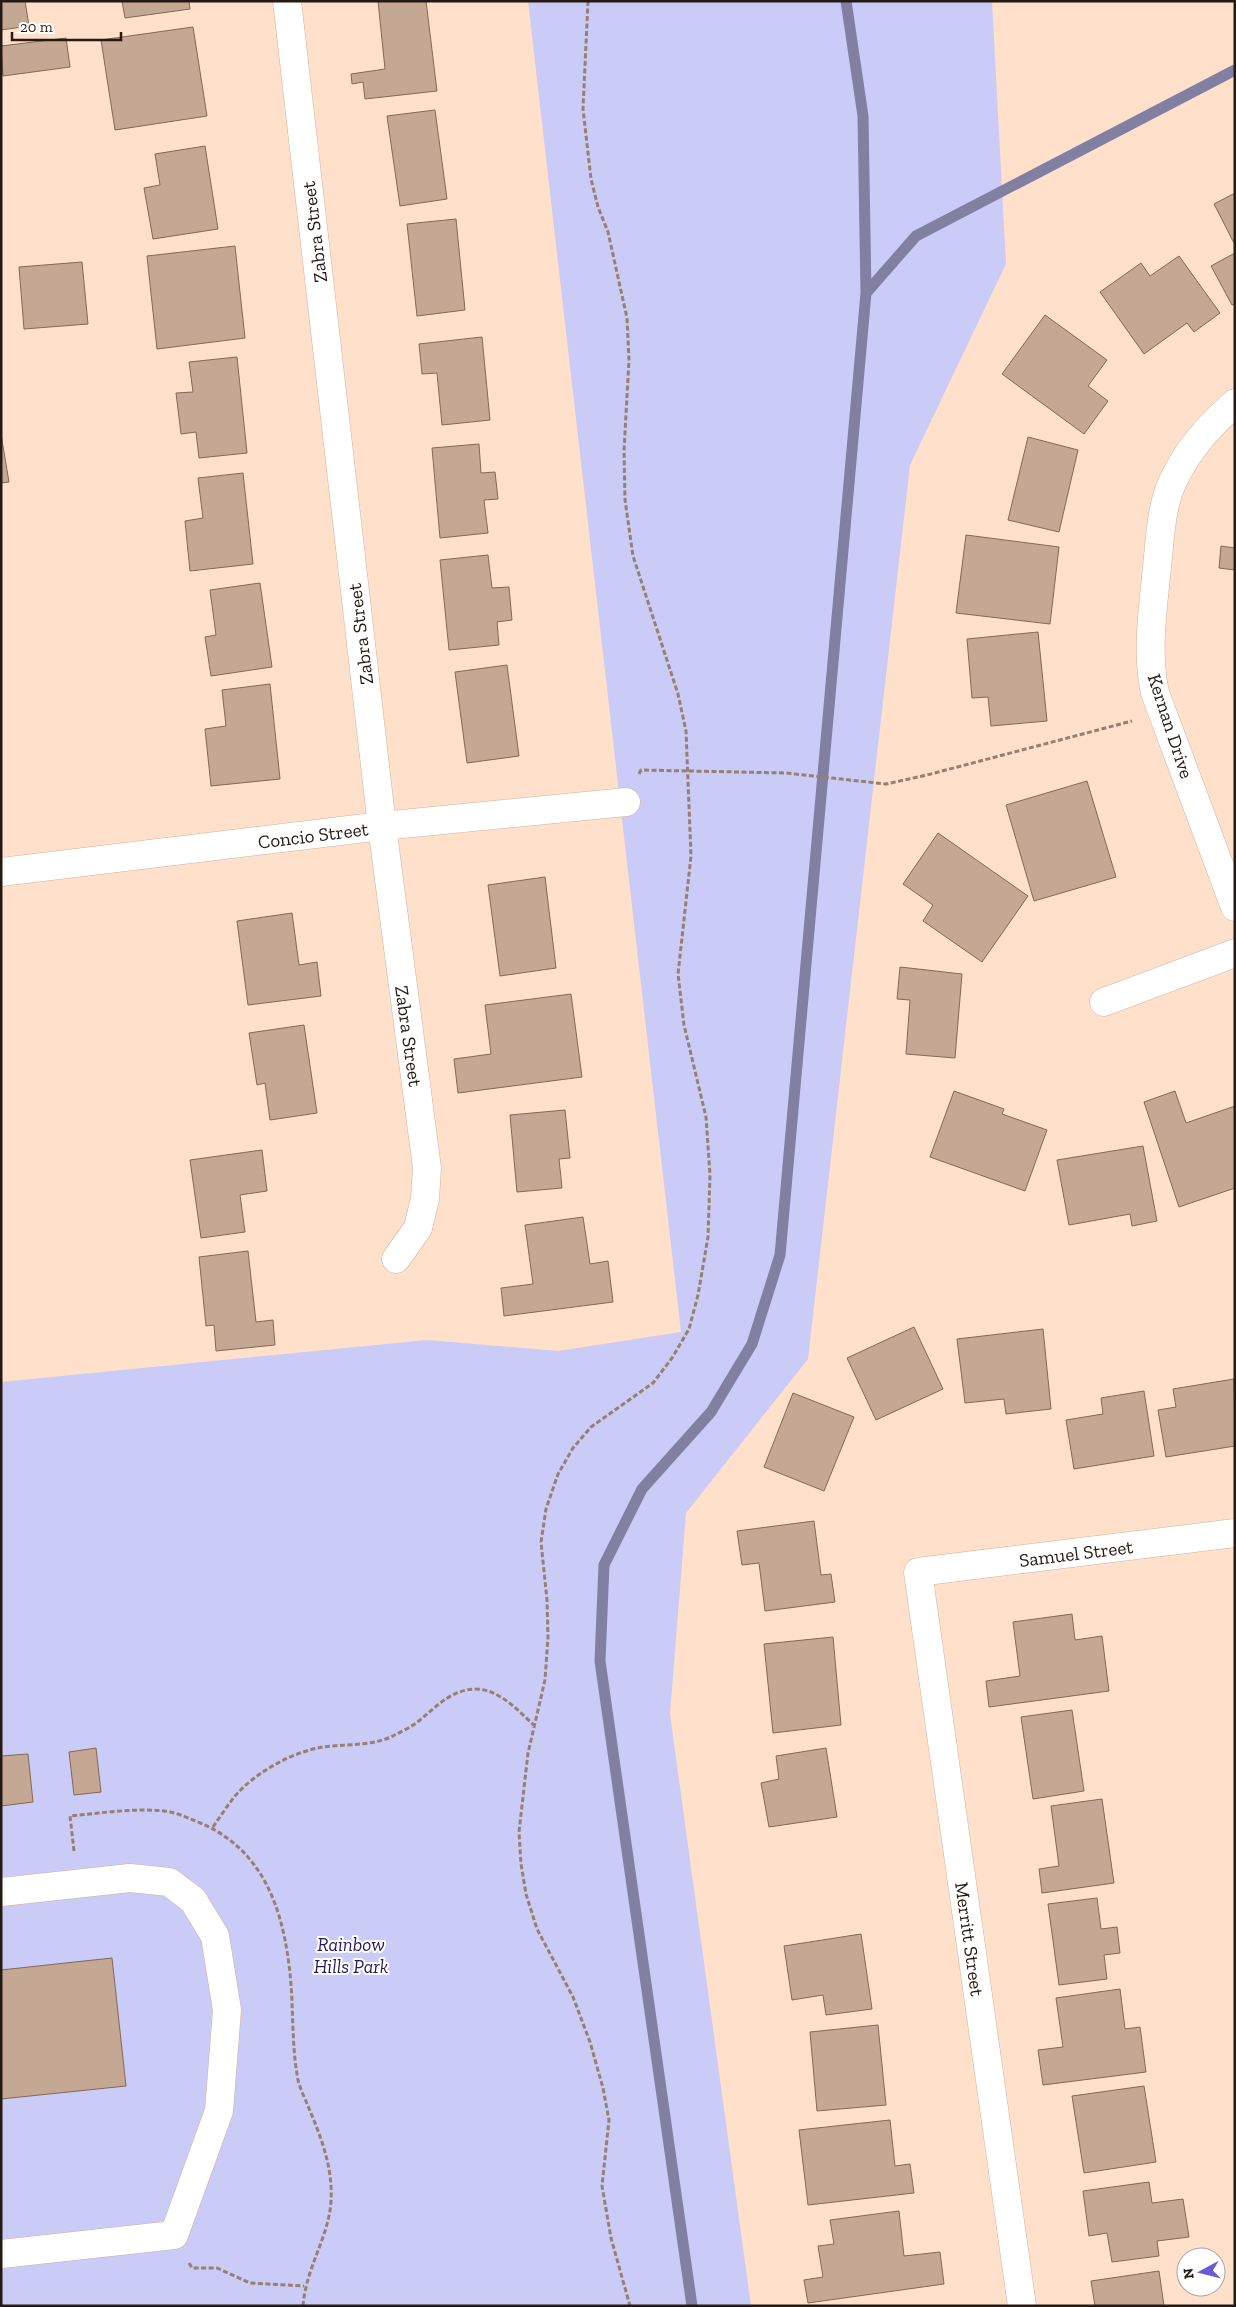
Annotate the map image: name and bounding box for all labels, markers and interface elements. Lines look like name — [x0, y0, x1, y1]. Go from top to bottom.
scale bar — [12, 10, 121, 42]
text: 20 m — [20, 18, 53, 36]
street label: Zabra Street — [297, 180, 332, 284]
street label: Zabra Street — [343, 582, 378, 686]
street label: Kernan Drive — [1143, 671, 1198, 781]
street label: Concio Street — [257, 817, 370, 854]
street label: Zabra Street — [390, 984, 427, 1088]
street label: Samuel Street — [1018, 1535, 1134, 1572]
street label: Merritt Street — [950, 1881, 989, 1998]
park label: Rainbow Hills Park — [314, 1933, 388, 1978]
north arrow — [1176, 2247, 1226, 2297]
text: N — [1179, 2267, 1198, 2280]

